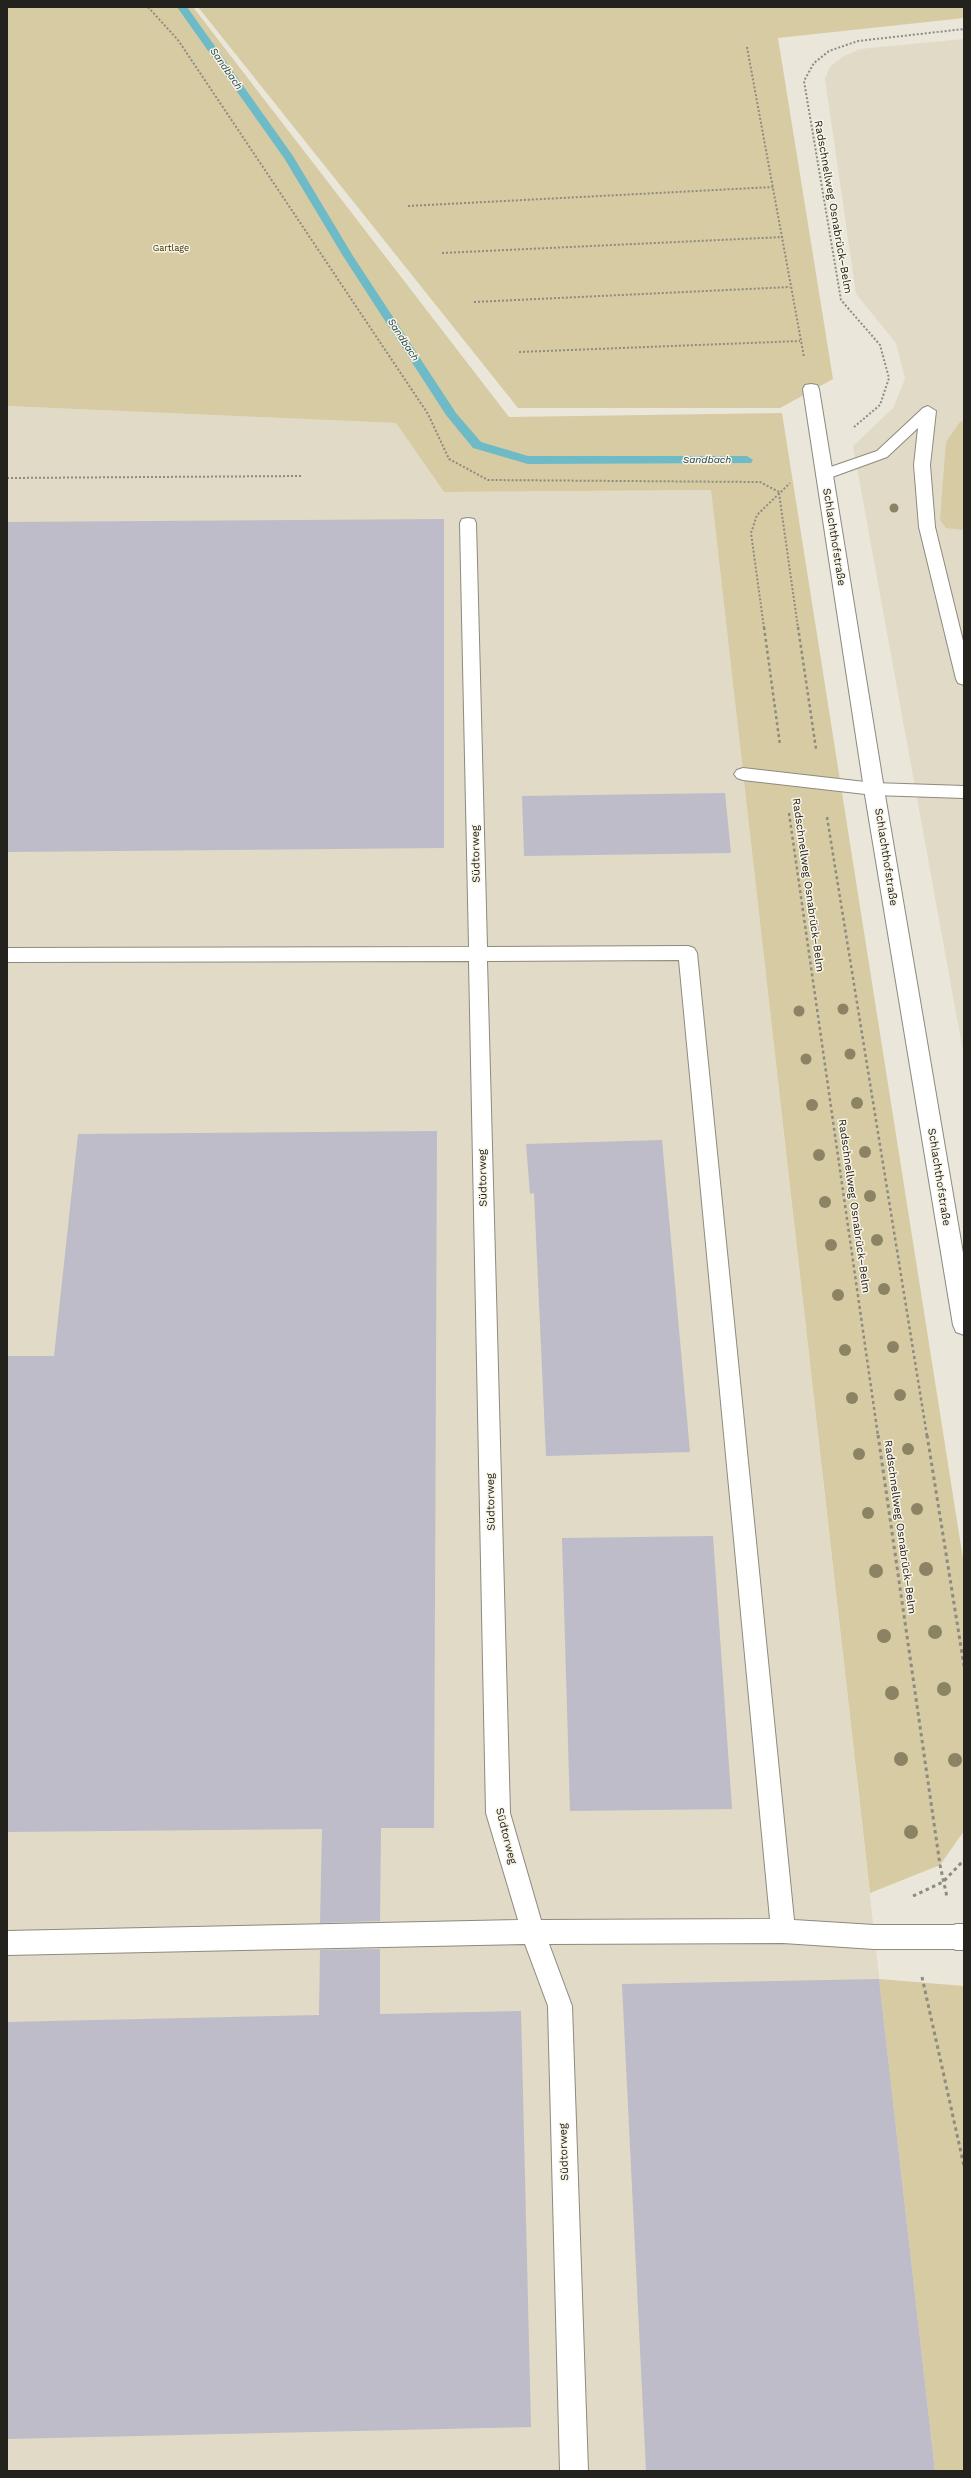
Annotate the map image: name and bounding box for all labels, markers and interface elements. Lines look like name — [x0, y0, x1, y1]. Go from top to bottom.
water label: Sandbach — [207, 46, 245, 92]
street label: Radschnellweg Osnabrück–Belm — [811, 119, 855, 295]
park label: Gartlage — [153, 243, 189, 253]
water label: Sandbach — [385, 316, 421, 364]
water label: Sandbach — [683, 454, 731, 466]
street label: Schlachthofstraße — [820, 487, 848, 587]
street label: Radschnellweg Osnabrück–Belm — [789, 797, 827, 973]
street label: Schlachthofstraße — [872, 807, 900, 907]
street label: Südtorweg — [469, 825, 483, 883]
street label: Radschnellweg Osnabrück–Belm — [835, 1118, 873, 1294]
street label: Schlachthofstraße — [925, 1127, 953, 1227]
street label: Südtorweg — [476, 1149, 490, 1207]
street label: Radschnellweg Osnabrück–Belm — [881, 1439, 919, 1615]
street label: Südtorweg — [484, 1473, 498, 1531]
street label: Südtorweg — [493, 1806, 519, 1866]
street label: Südtorweg — [556, 2123, 572, 2181]

